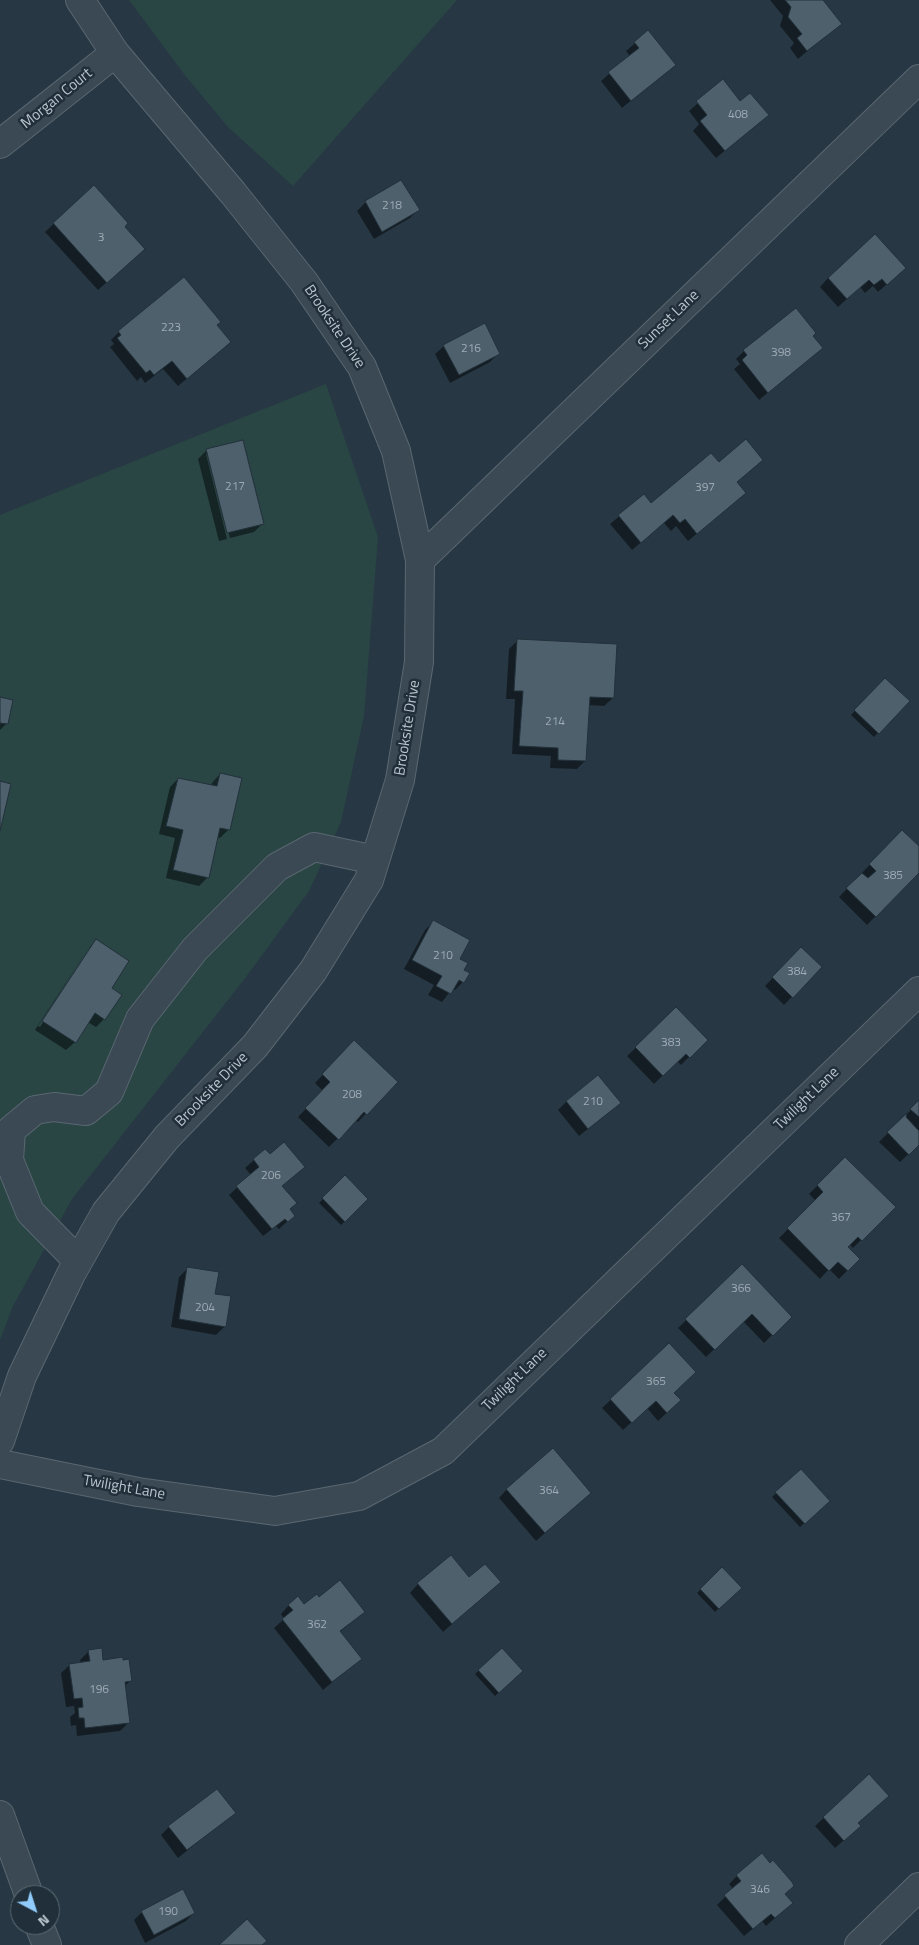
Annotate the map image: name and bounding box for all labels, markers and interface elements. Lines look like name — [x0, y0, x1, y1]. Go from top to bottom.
street label: Morgan Court — [18, 65, 96, 133]
house number: 408 — [728, 108, 748, 122]
house number: 218 — [382, 199, 402, 213]
house number: 3 — [98, 231, 104, 245]
street label: Brooksite Drive — [300, 282, 368, 372]
street label: Sunset Lane — [635, 287, 703, 353]
house number: 223 — [161, 321, 181, 335]
house number: 216 — [461, 342, 481, 356]
house number: 398 — [771, 346, 791, 360]
house number: 217 — [225, 480, 245, 494]
house number: 397 — [695, 481, 715, 495]
street label: Brooksite Drive — [392, 679, 424, 777]
house number: 214 — [545, 715, 565, 729]
house number: 385 — [883, 869, 903, 883]
house number: 210 — [433, 949, 453, 963]
house number: 384 — [787, 965, 807, 979]
house number: 383 — [661, 1036, 681, 1050]
street label: Brooksite Drive — [172, 1049, 252, 1131]
street label: Twilight Lane — [771, 1064, 843, 1134]
house number: 208 — [342, 1088, 362, 1102]
house number: 210 — [583, 1095, 603, 1109]
house number: 206 — [261, 1169, 281, 1183]
house number: 367 — [831, 1211, 851, 1225]
house number: 366 — [731, 1282, 751, 1296]
house number: 204 — [195, 1301, 215, 1315]
street label: Twilight Lane — [479, 1345, 551, 1415]
house number: 365 — [646, 1375, 666, 1389]
street label: Twilight Lane — [82, 1472, 166, 1504]
house number: 364 — [539, 1484, 559, 1498]
house number: 362 — [307, 1618, 327, 1632]
house number: 196 — [89, 1683, 109, 1697]
house number: 346 — [750, 1883, 770, 1897]
north arrow — [10, 1885, 60, 1935]
house number: 190 — [158, 1905, 178, 1919]
text: N — [34, 1910, 55, 1932]

